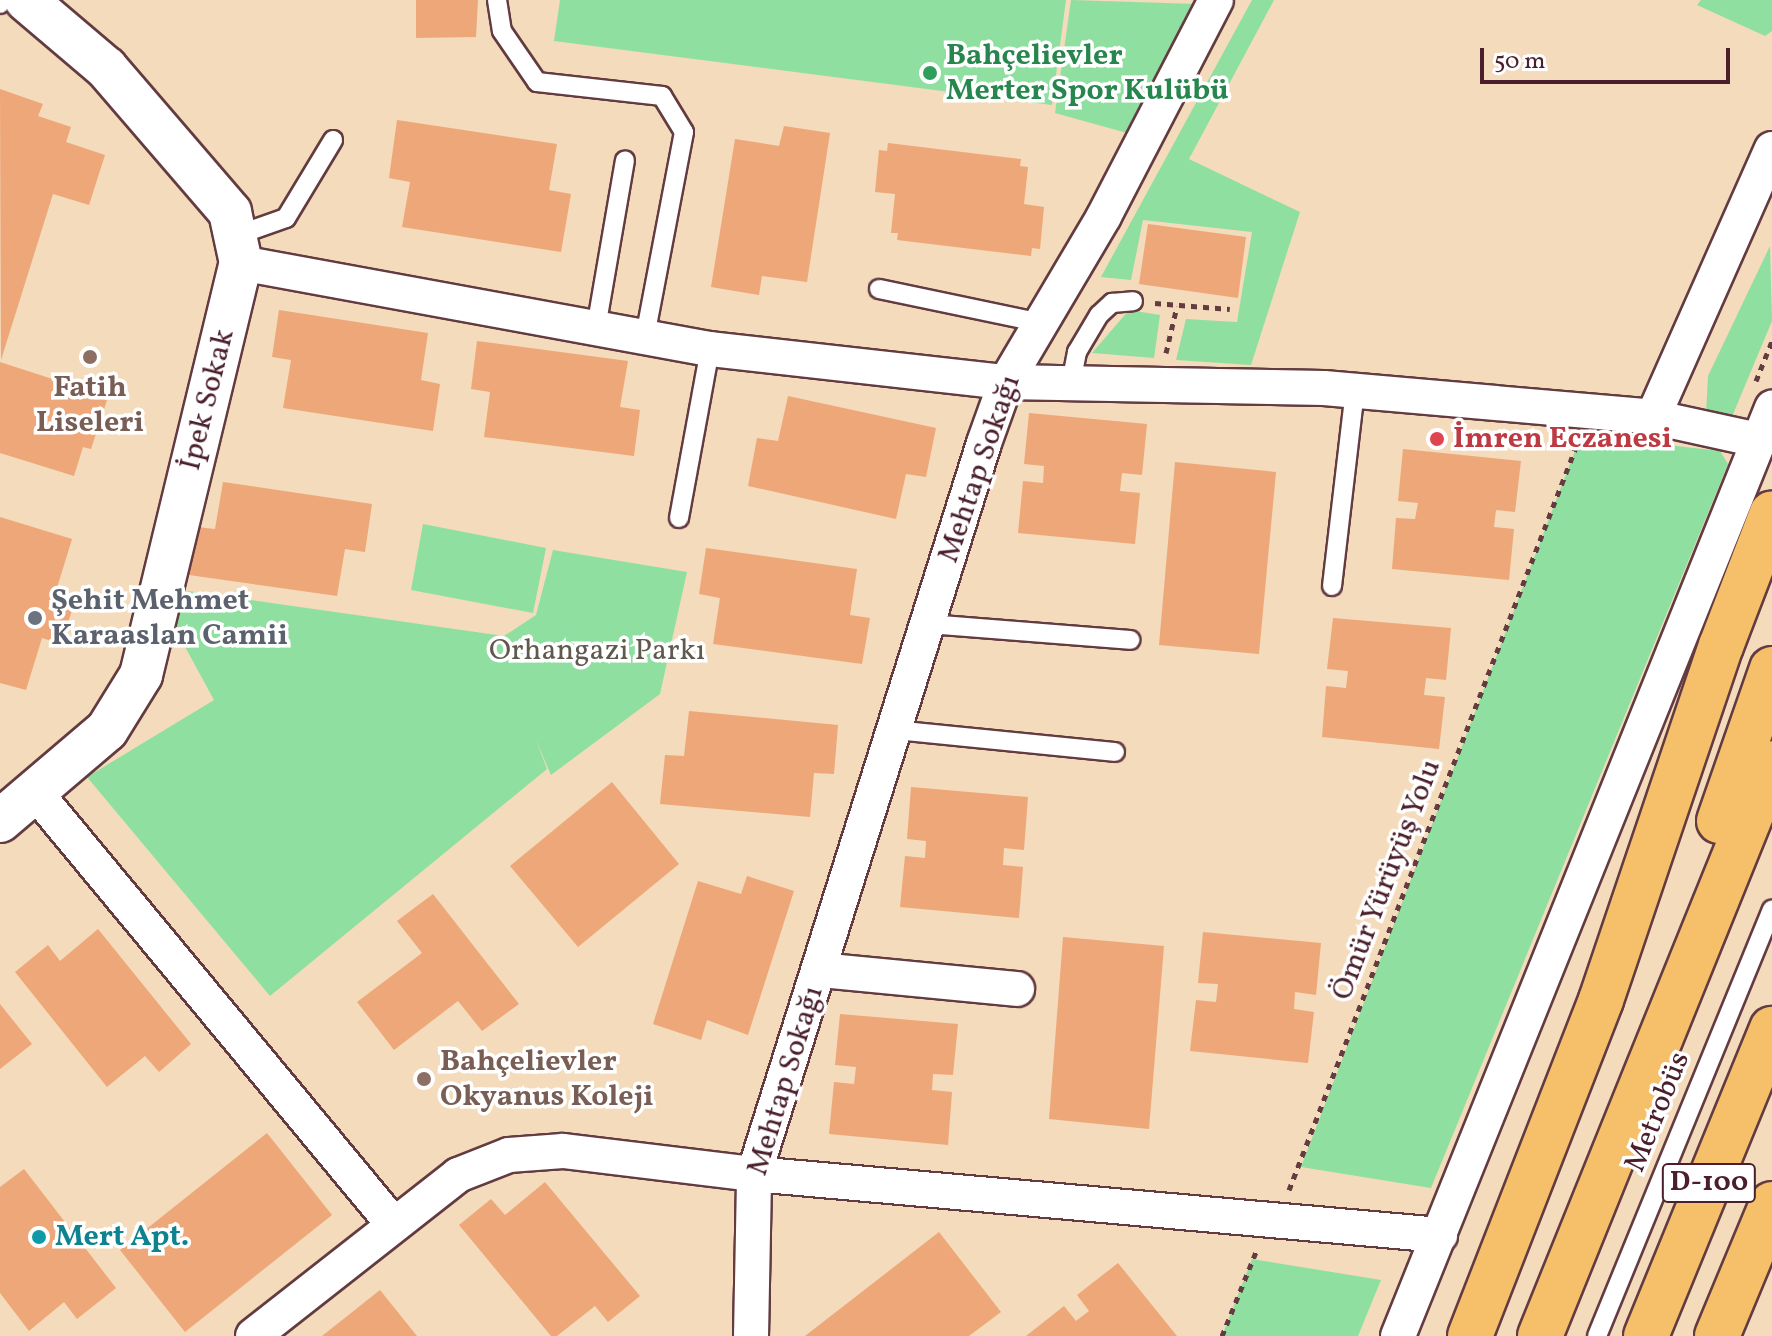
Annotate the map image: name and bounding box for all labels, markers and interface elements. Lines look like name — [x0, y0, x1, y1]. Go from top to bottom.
scale bar — [1484, 32, 1734, 82]
place label: Bahçelievler Merter Spor Kulübü — [946, 38, 1228, 108]
text: 50 m — [1494, 45, 1546, 79]
marker: Bahçelievler Merter Spor Kulübü — [921, 64, 939, 82]
street label: İpek Sokak — [173, 326, 243, 474]
marker: Fatih Liseleri — [81, 348, 99, 366]
place label: Fatih Liseleri — [36, 370, 144, 440]
street label: Mehtap Sokağı — [931, 370, 1029, 568]
place label: İmren Eczanesi — [1453, 421, 1672, 457]
marker: İmren Eczanesi — [1428, 430, 1446, 448]
place label: Şehit Mehmet Karaaslan Camii — [51, 583, 288, 654]
marker: Şehit Mehmet Karaaslan Camii — [26, 609, 44, 627]
park label: Orhangazi Parkı — [489, 633, 705, 669]
street label: Ömür Yürüyüş Yolu — [1324, 754, 1450, 1006]
street label: Mehtap Sokağı — [740, 982, 832, 1180]
place label: Bahçelievler Okyanus Koleji — [440, 1044, 654, 1114]
street label: Metrobüs — [1618, 1047, 1698, 1177]
marker: Bahçelievler Okyanus Koleji — [415, 1070, 433, 1088]
road number: D-100 — [1661, 1159, 1757, 1207]
place label: Mert Apt. — [55, 1219, 189, 1255]
marker: Mert Apt. — [30, 1228, 48, 1246]

